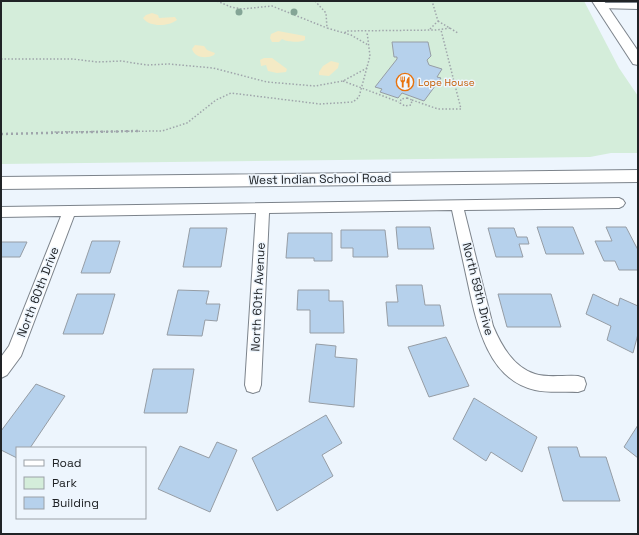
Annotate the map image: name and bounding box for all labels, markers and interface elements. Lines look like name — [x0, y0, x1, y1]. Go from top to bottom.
restaurant icon: Lope House — [395, 72, 415, 92]
place label: Lope House — [418, 76, 475, 89]
street label: West Indian School Road — [249, 170, 391, 188]
street label: North 59th Drive — [459, 241, 497, 337]
street label: North 60th Avenue — [247, 242, 269, 352]
street label: North 60th Drive — [13, 244, 63, 340]
legend — [16, 447, 146, 519]
text: Road — [52, 455, 81, 471]
text: Park — [52, 475, 77, 491]
text: Building — [52, 495, 99, 511]

